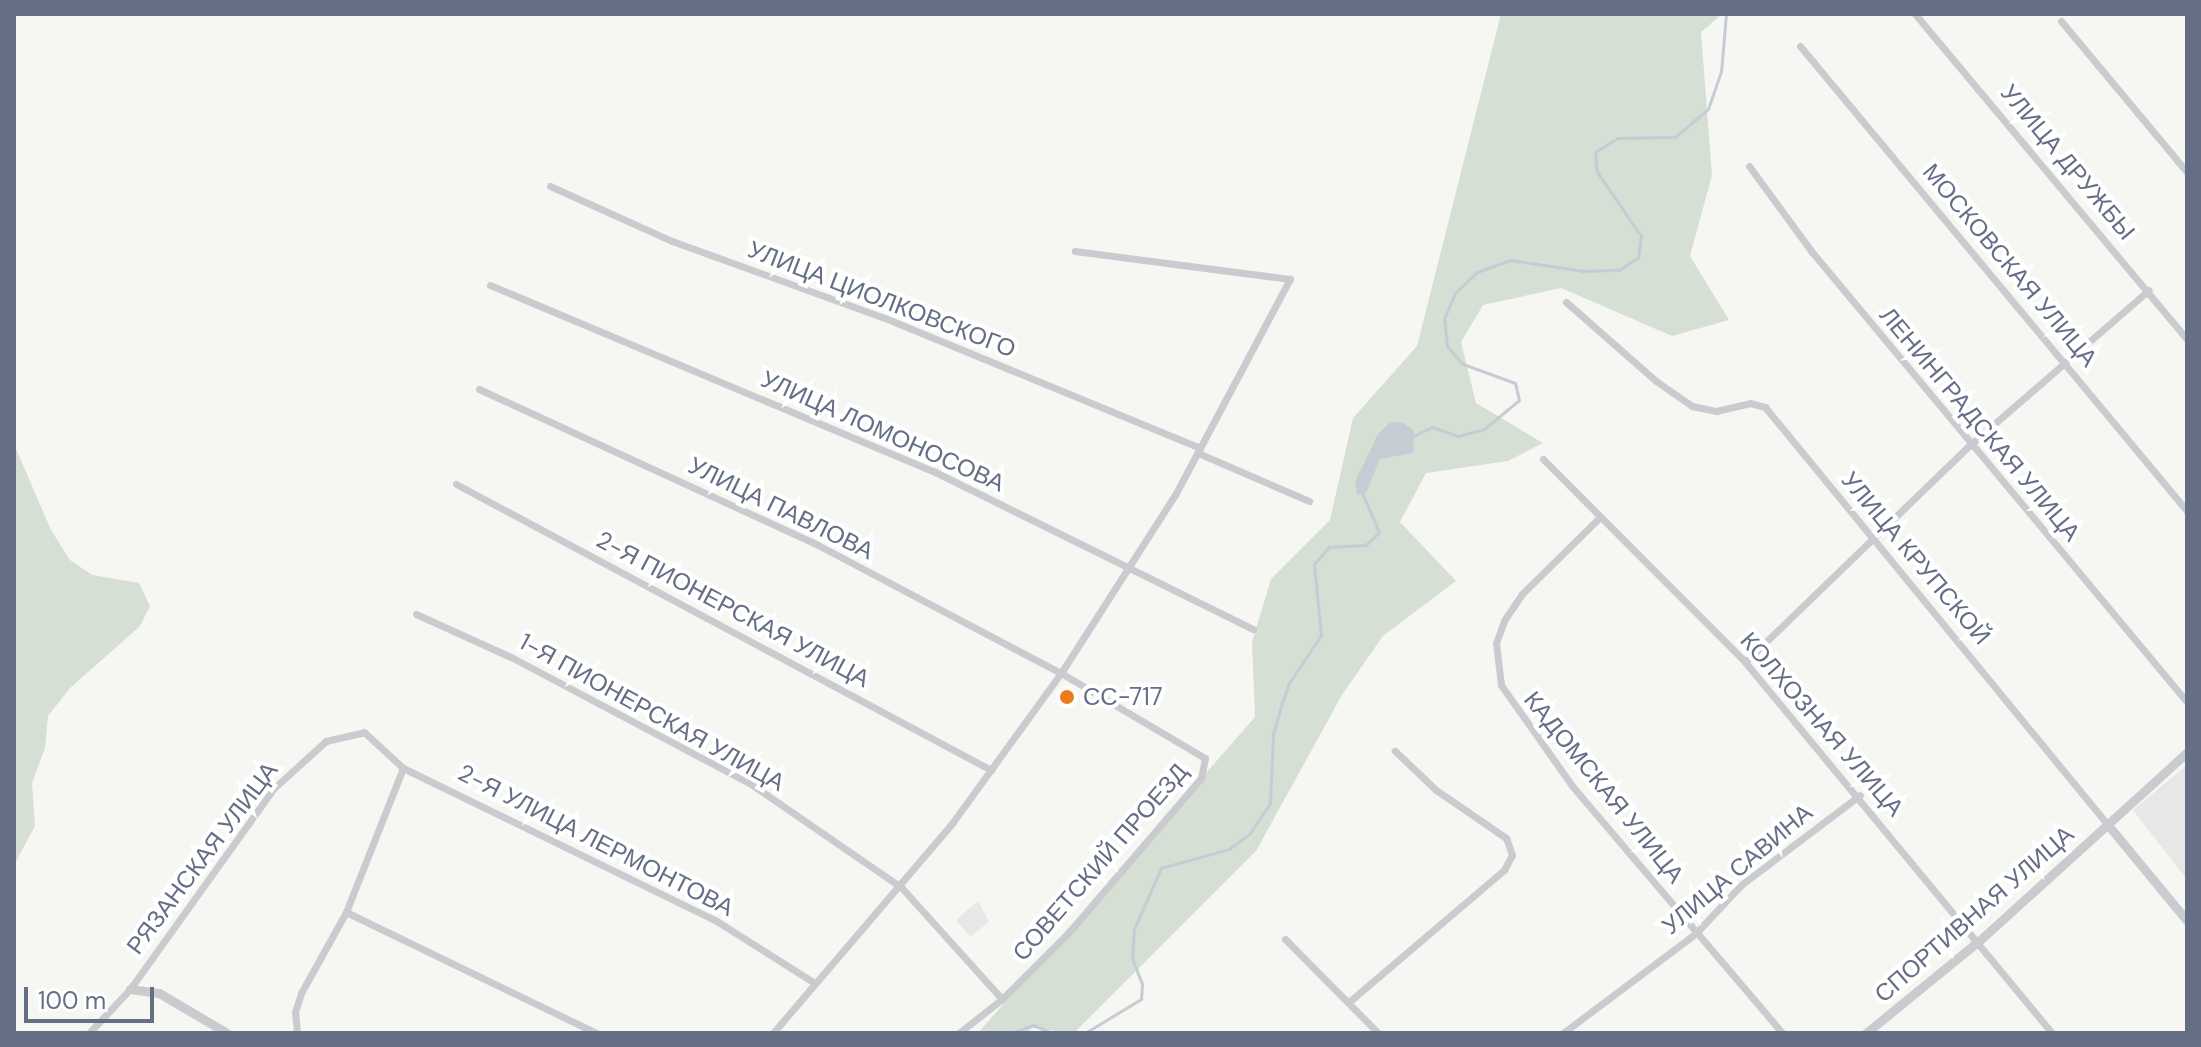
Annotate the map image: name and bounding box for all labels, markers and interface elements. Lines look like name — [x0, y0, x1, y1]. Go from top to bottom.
street label: УЛИЦА ДРУЖБЫ — [1995, 79, 2141, 245]
street label: МОСКОВСКАЯ УЛИЦА — [1917, 158, 2103, 372]
street label: УЛИЦА ЦИОЛКОВСКОГО — [744, 235, 1020, 363]
street label: ЛЕНИНГРАДСКАЯ УЛИЦА — [1874, 301, 2086, 547]
street label: УЛИЦА ЛОМОНОСОВА — [757, 364, 1009, 498]
street label: УЛИЦА ПАВЛОВА — [684, 451, 878, 565]
street label: УЛИЦА КРУПСКОЙ — [1835, 466, 1997, 650]
street label: 2-Я ПИОНЕРСКАЯ УЛИЦА — [592, 525, 874, 693]
street label: КОЛХОЗНАЯ УЛИЦА — [1734, 626, 1910, 822]
street label: 1-Я ПИОНЕРСКАЯ УЛИЦА — [514, 627, 790, 797]
place label: СС-717 — [1083, 683, 1162, 711]
street label: КАДОМСКАЯ УЛИЦА — [1518, 685, 1690, 889]
marker: СС-717 — [1058, 688, 1076, 706]
street label: РЯЗАНСКАЯ УЛИЦА — [120, 756, 284, 960]
street label: СОВЕТСКИЙ ПРОЕЗД — [1006, 757, 1194, 967]
street label: 2-Я УЛИЦА ЛЕРМОНТОВА — [454, 758, 738, 922]
street label: УЛИЦА САВИНА — [1656, 798, 1818, 940]
street label: СПОРТИВНАЯ УЛИЦА — [1869, 820, 2079, 1008]
scale bar — [28, 971, 158, 1021]
text: 100 m — [38, 985, 106, 1016]

